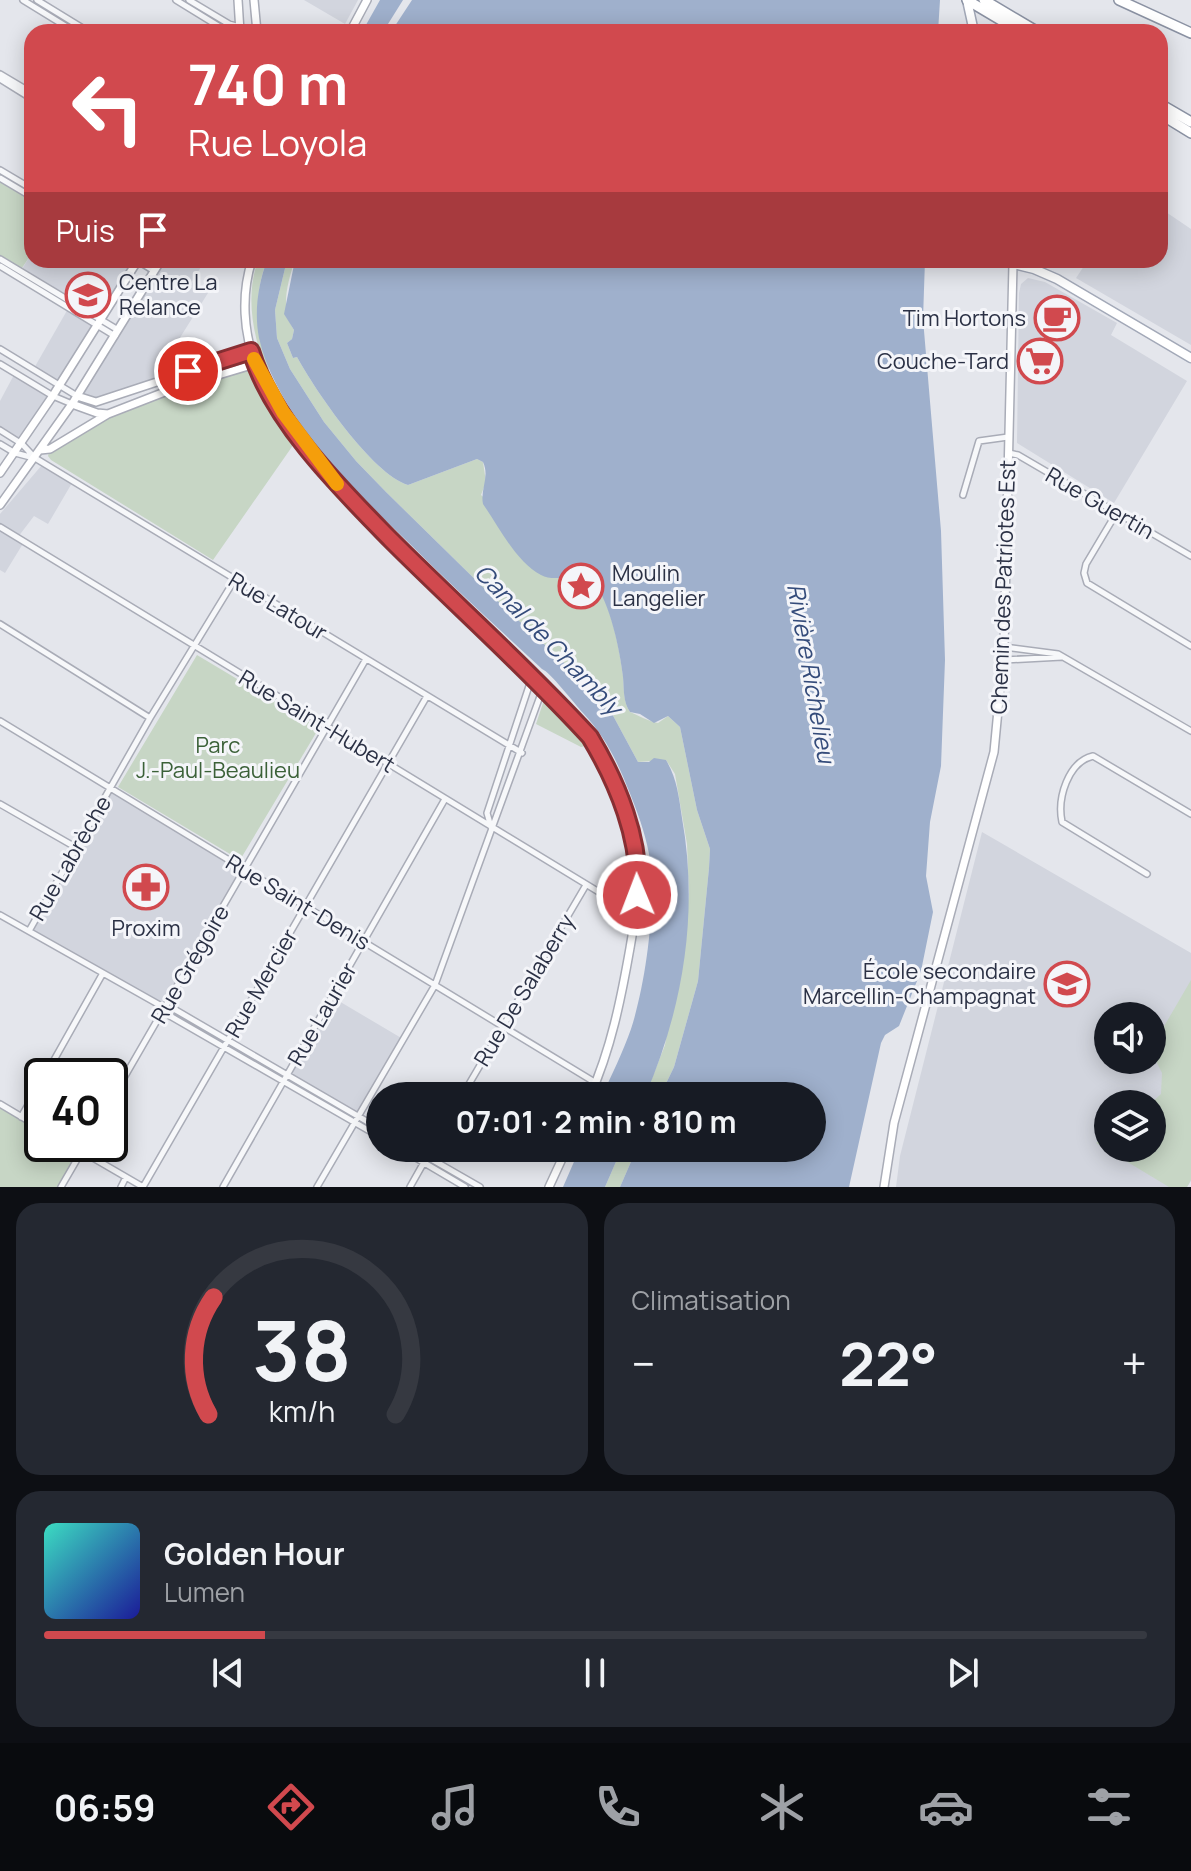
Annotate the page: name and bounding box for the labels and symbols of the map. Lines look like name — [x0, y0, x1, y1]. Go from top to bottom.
place label: Centre La Relance — [119, 267, 218, 322]
school or university icon: Centre La Relance — [64, 271, 112, 319]
cafe icon: Tim Hortons — [1033, 294, 1081, 342]
place label: Tim Hortons — [903, 303, 1026, 333]
pin — [154, 337, 222, 405]
supermarket icon: Couche-Tard — [1016, 337, 1064, 385]
place label: Couche-Tard — [877, 346, 1009, 376]
street label: Chemin des Patriotes Est — [984, 459, 1022, 715]
street label: Rue Guertin — [1040, 460, 1160, 546]
water label: Canal de Chambly — [468, 556, 632, 724]
place label: Moulin Langelier — [612, 558, 706, 613]
place icon: Moulin Langelier — [557, 562, 605, 610]
street label: Rue Latour — [223, 565, 333, 647]
water label: Rivière Richelieu — [780, 581, 844, 767]
street label: Rue Saint-Hubert — [233, 663, 401, 780]
park label: Parc J.-Paul-Beaulieu — [136, 730, 300, 785]
street label: Rue Labrèche — [22, 790, 118, 926]
street label: Rue Saint-Denis — [220, 847, 376, 957]
position arrow — [595, 853, 679, 937]
pharmacy icon: Proxim — [122, 863, 170, 911]
street label: Rue Grégoire — [144, 899, 236, 1029]
street label: Rue De Salaberry — [467, 908, 582, 1072]
place label: Proxim — [111, 913, 181, 943]
street label: Rue Mercier — [218, 923, 304, 1043]
place label: École secondaire Marcellin-Champagnat — [803, 956, 1036, 1011]
street label: Rue Laurier — [280, 957, 364, 1071]
school or university icon: École secondaire Marcellin-Champagnat — [1043, 960, 1091, 1008]
speed limit sign: 40 — [24, 1058, 128, 1162]

